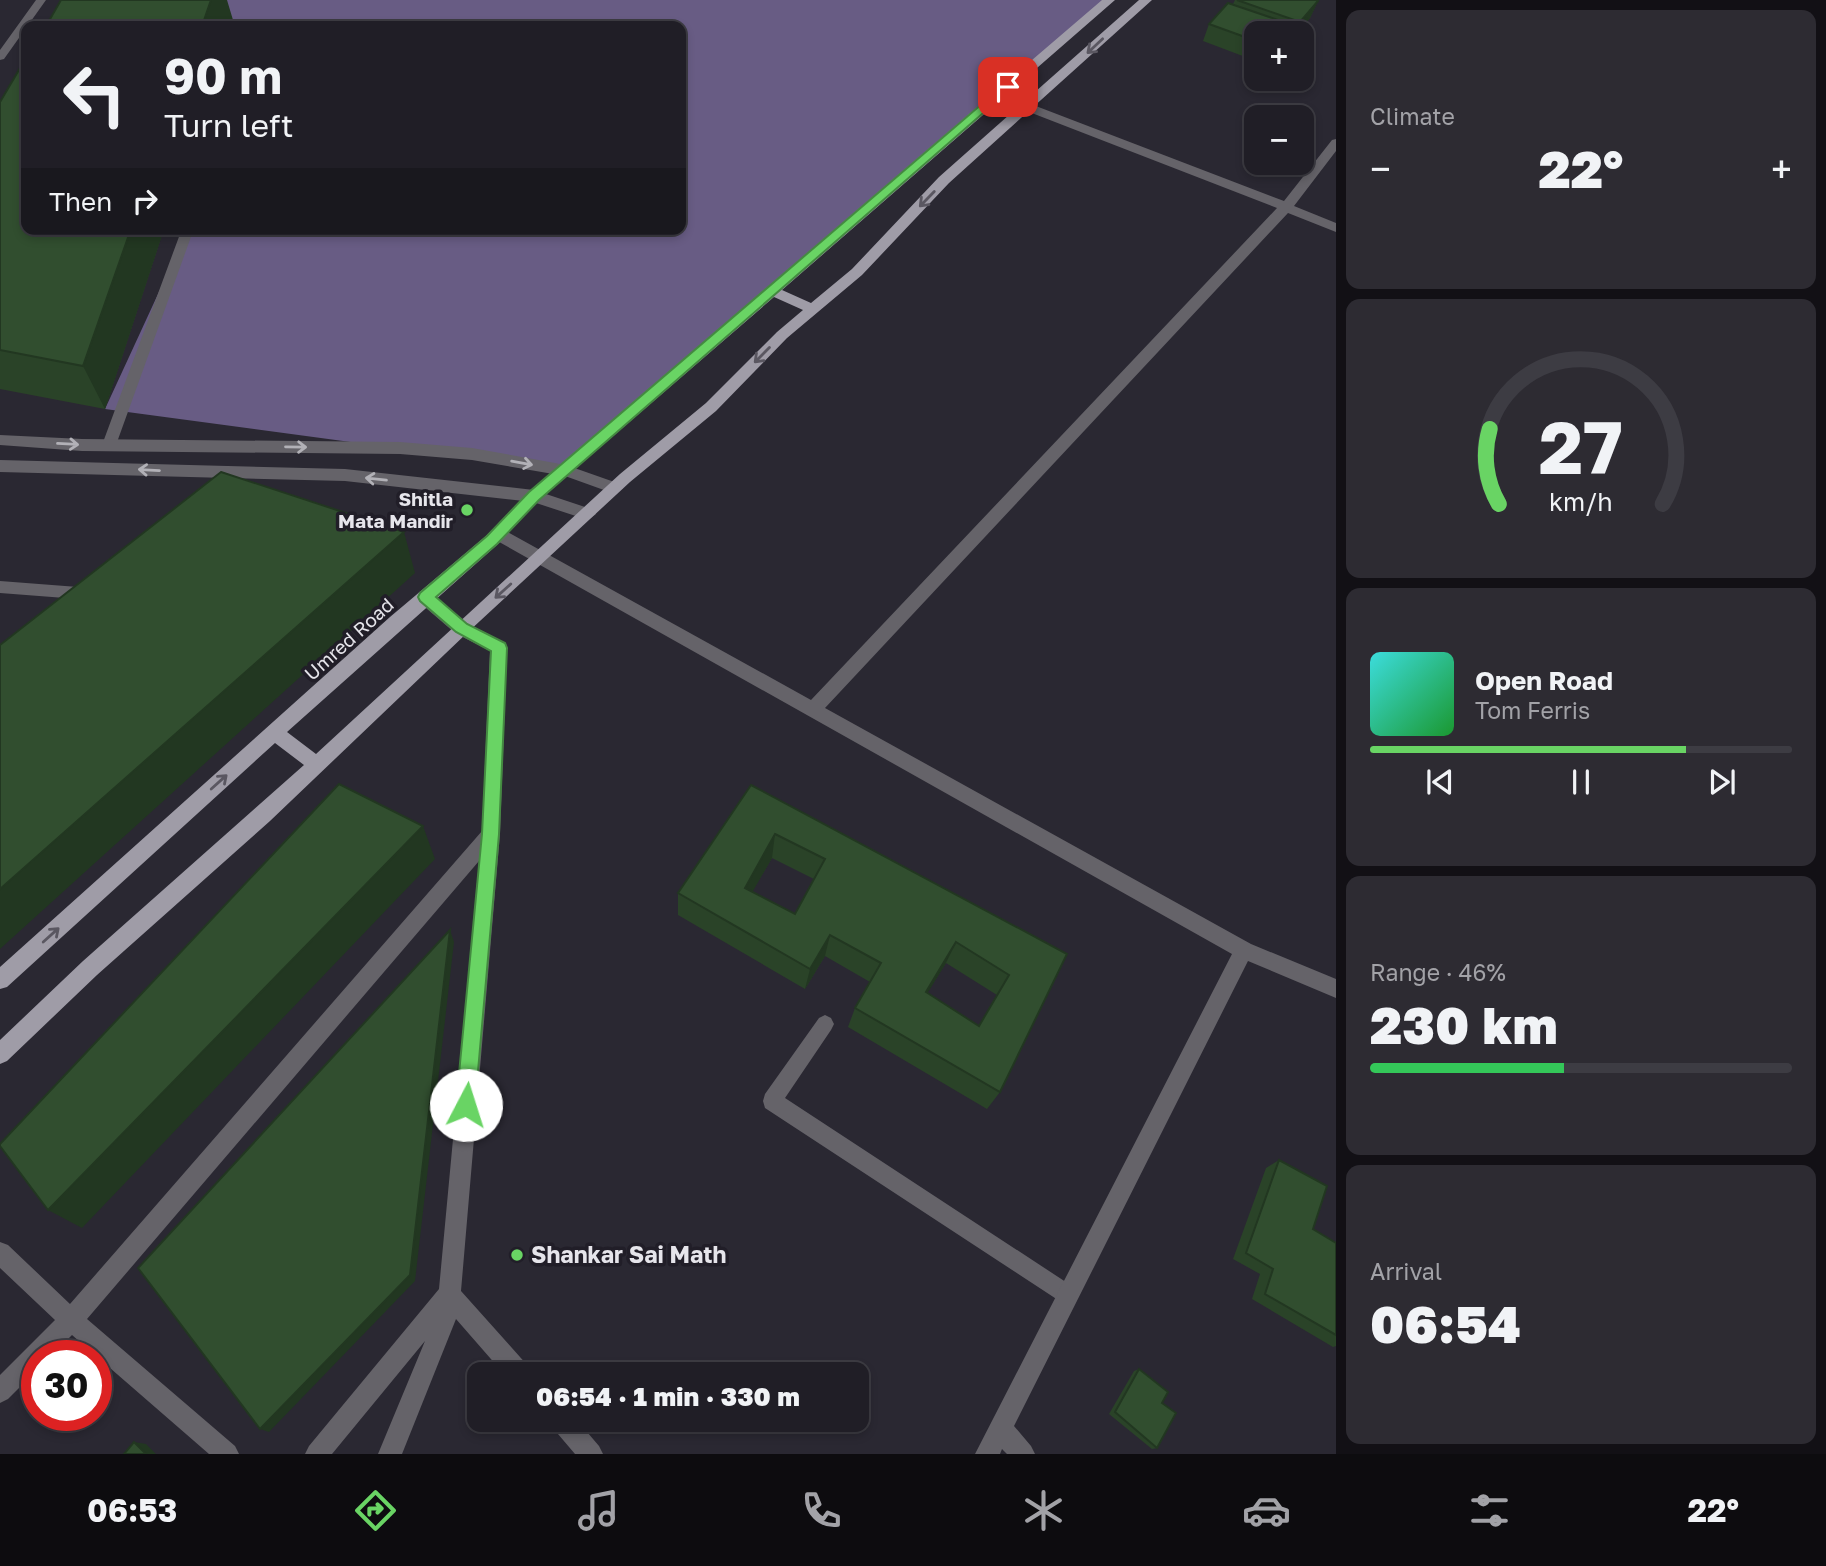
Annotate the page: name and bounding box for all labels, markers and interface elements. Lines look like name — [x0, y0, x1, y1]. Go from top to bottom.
map controls — [1244, 21, 1314, 175]
button: + — [1244, 21, 1314, 91]
one-way arrow — [1087, 38, 1104, 55]
text: 90 m — [164, 46, 282, 105]
icon: left — [49, 49, 140, 140]
pin — [978, 57, 1038, 117]
icon: arrive — [989, 68, 1027, 106]
text: Climate — [1370, 102, 1455, 130]
button: − — [1244, 105, 1314, 175]
text: Turn left — [164, 106, 293, 144]
text: 22° — [1539, 137, 1623, 199]
text: − — [1370, 146, 1391, 191]
text: + — [1771, 146, 1792, 191]
icon: right — [126, 182, 164, 220]
text: Then — [49, 186, 112, 217]
one-way arrow — [918, 190, 935, 207]
one-way arrow — [754, 347, 771, 364]
text: 27 — [1539, 404, 1623, 491]
one-way arrow — [56, 437, 79, 450]
one-way arrow — [284, 440, 307, 454]
one-way arrow — [510, 457, 533, 470]
one-way arrow — [138, 464, 161, 477]
one-way arrow — [365, 472, 388, 485]
text: km/h — [1549, 486, 1613, 517]
place label: Shitla Mata Mandir — [338, 487, 454, 532]
marker: Shitla Mata Mandir — [459, 502, 475, 518]
one-way arrow — [495, 583, 513, 599]
street label: Umred Road — [299, 593, 398, 685]
text: Open Road — [1475, 665, 1613, 696]
text: Tom Ferris — [1475, 696, 1590, 724]
icon: previous — [1421, 763, 1459, 801]
icon: pause — [1562, 763, 1600, 801]
icon: next — [1703, 763, 1741, 801]
one-way arrow — [210, 774, 228, 790]
one-way arrow — [42, 926, 59, 943]
text: Range · 46% — [1370, 958, 1506, 986]
text: 230 km — [1370, 993, 1558, 1055]
position arrow — [429, 1068, 503, 1142]
place label: Shankar Sai Math — [531, 1240, 726, 1268]
marker: Shankar Sai Math — [509, 1247, 525, 1263]
text: Arrival — [1370, 1257, 1442, 1285]
text: 06:54 — [1370, 1292, 1521, 1354]
speed limit sign: 30 — [21, 1340, 112, 1431]
text: 06:54 · 1 min · 330 m — [536, 1381, 800, 1412]
icon: directions — [351, 1486, 400, 1535]
icon: music — [574, 1486, 623, 1535]
icon: phone — [797, 1486, 846, 1535]
icon: climate — [1019, 1486, 1068, 1535]
icon: car — [1242, 1486, 1291, 1535]
icon: filters — [1465, 1486, 1514, 1535]
text: 06:53 — [87, 1491, 177, 1529]
text: 22° — [1688, 1491, 1739, 1529]

